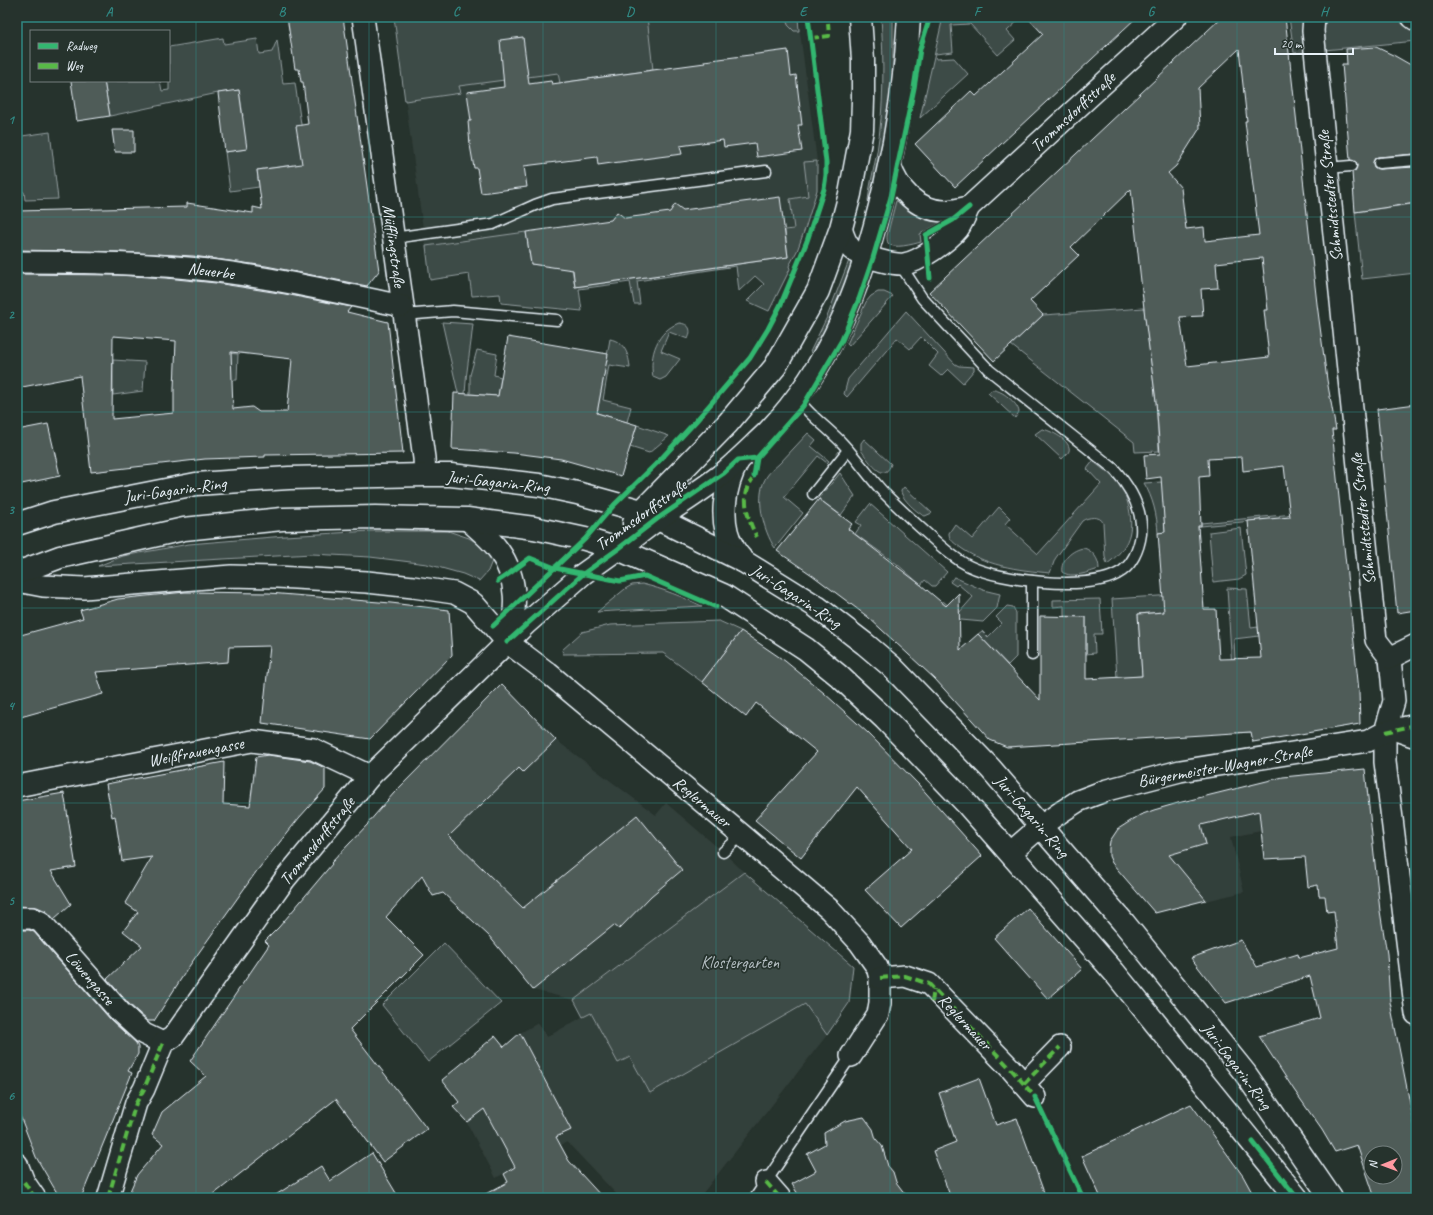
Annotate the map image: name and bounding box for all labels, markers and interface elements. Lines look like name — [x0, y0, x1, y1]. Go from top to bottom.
text: A — [106, 4, 114, 20]
text: B — [279, 4, 287, 20]
text: C — [453, 4, 461, 20]
text: D — [626, 4, 635, 20]
text: E — [800, 4, 809, 20]
text: F — [974, 4, 983, 20]
text: G — [1148, 4, 1156, 20]
text: H — [1320, 4, 1330, 20]
legend — [30, 30, 170, 82]
scale bar — [1275, 30, 1353, 56]
text: 20 m — [1281, 36, 1303, 52]
text: Radweg — [66, 38, 97, 54]
text: Weg — [66, 58, 84, 74]
street label: Trommsdorffstraße — [1026, 66, 1121, 157]
text: 1 — [8, 112, 16, 128]
street label: Schmidtstedter Straße — [1313, 128, 1347, 262]
street label: Müfflingstraße — [378, 203, 410, 290]
street label: Neuerbe — [187, 258, 237, 284]
text: 2 — [8, 307, 15, 323]
street label: Schmidtstedter Straße — [1346, 451, 1380, 585]
street label: Juri-Gagarin-Ring — [445, 466, 552, 498]
street label: Juri-Gagarin-Ring — [122, 472, 229, 508]
street label: Trommsdorffstraße — [591, 474, 692, 555]
text: 3 — [8, 502, 15, 518]
street label: Juri-Gagarin-Ring — [746, 559, 847, 634]
text: 4 — [8, 698, 16, 714]
street label: Weißfrauengasse — [147, 732, 247, 772]
street label: Bürgermeister-Wagner-Straße — [1136, 740, 1315, 792]
street label: Juri-Gagarin-Ring — [990, 769, 1075, 863]
street label: Reglermauer — [669, 772, 737, 834]
street label: Trommsdorffstraße — [275, 791, 360, 890]
text: 5 — [8, 893, 15, 909]
street label: Löwengasse — [61, 947, 120, 1011]
park label: Klostergarten — [701, 952, 780, 973]
street label: Reglermauer — [934, 989, 998, 1056]
street label: Juri-Gagarin-Ring — [1197, 1018, 1278, 1115]
text: 6 — [8, 1088, 15, 1104]
north arrow — [1363, 1145, 1403, 1185]
text: N — [1366, 1159, 1380, 1169]

